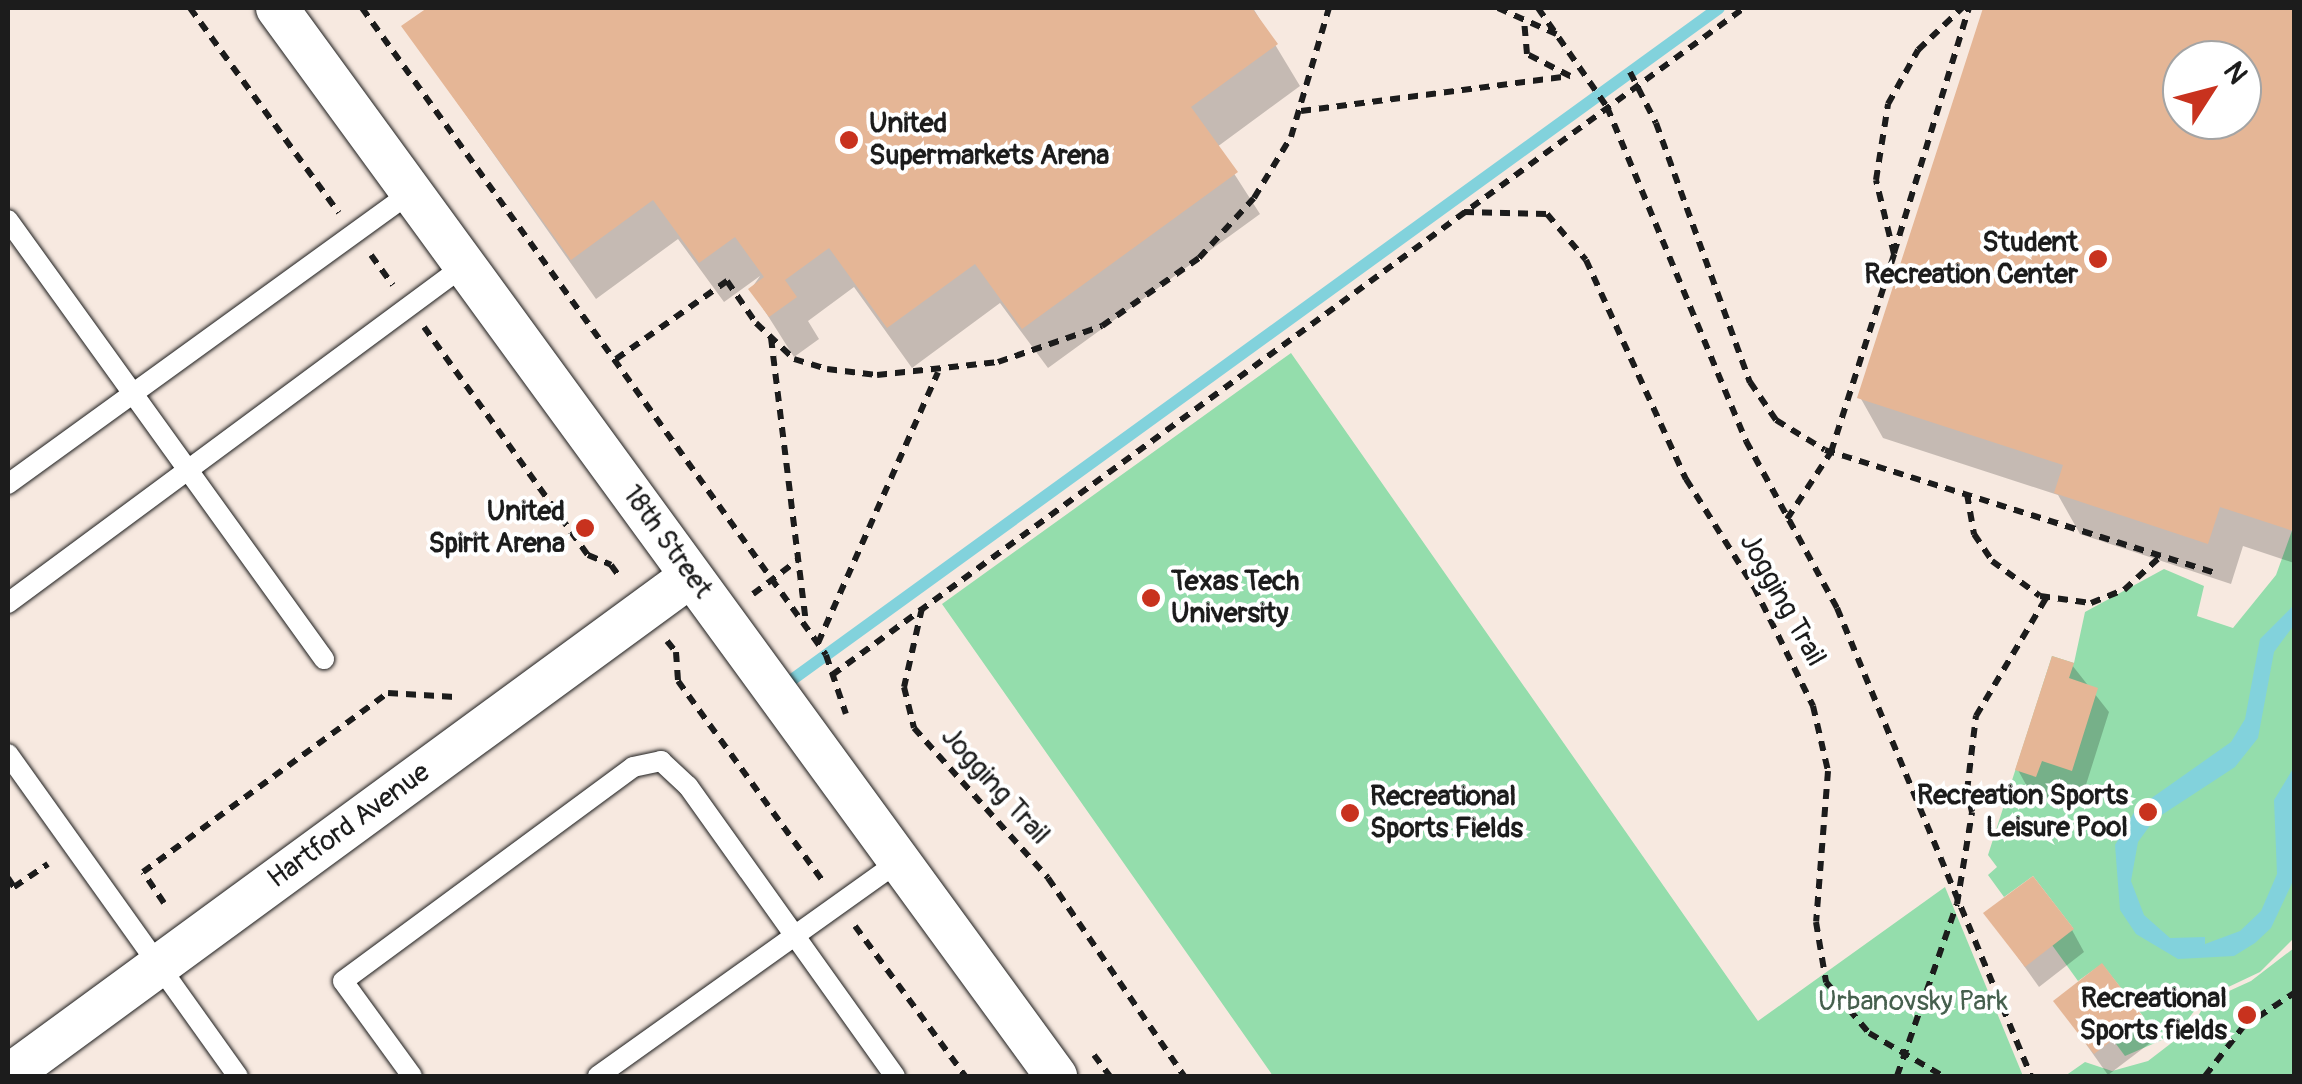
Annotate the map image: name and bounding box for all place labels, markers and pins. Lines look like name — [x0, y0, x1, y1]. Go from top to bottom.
place label: United Supermarkets Arena — [869, 107, 1109, 173]
marker: United Supermarkets Arena — [838, 129, 860, 151]
place label: Student Recreation Center — [1864, 226, 2078, 292]
marker: Student Recreation Center — [2087, 248, 2109, 270]
place label: United Spirit Arena — [428, 495, 565, 561]
marker: United Spirit Arena — [574, 517, 596, 539]
place label: Texas Tech University — [1171, 565, 1299, 631]
marker: Texas Tech University — [1140, 587, 1162, 609]
place label: Recreation Sports Leisure Pool — [1917, 779, 2128, 845]
place label: Recreational Sports Fields — [1370, 780, 1523, 846]
marker: Recreation Sports Leisure Pool — [2137, 801, 2159, 823]
marker: Recreational Sports Fields — [1339, 802, 1361, 824]
place label: Recreational Sports fields — [2079, 982, 2227, 1048]
marker: Recreational Sports fields — [2236, 1004, 2258, 1026]

